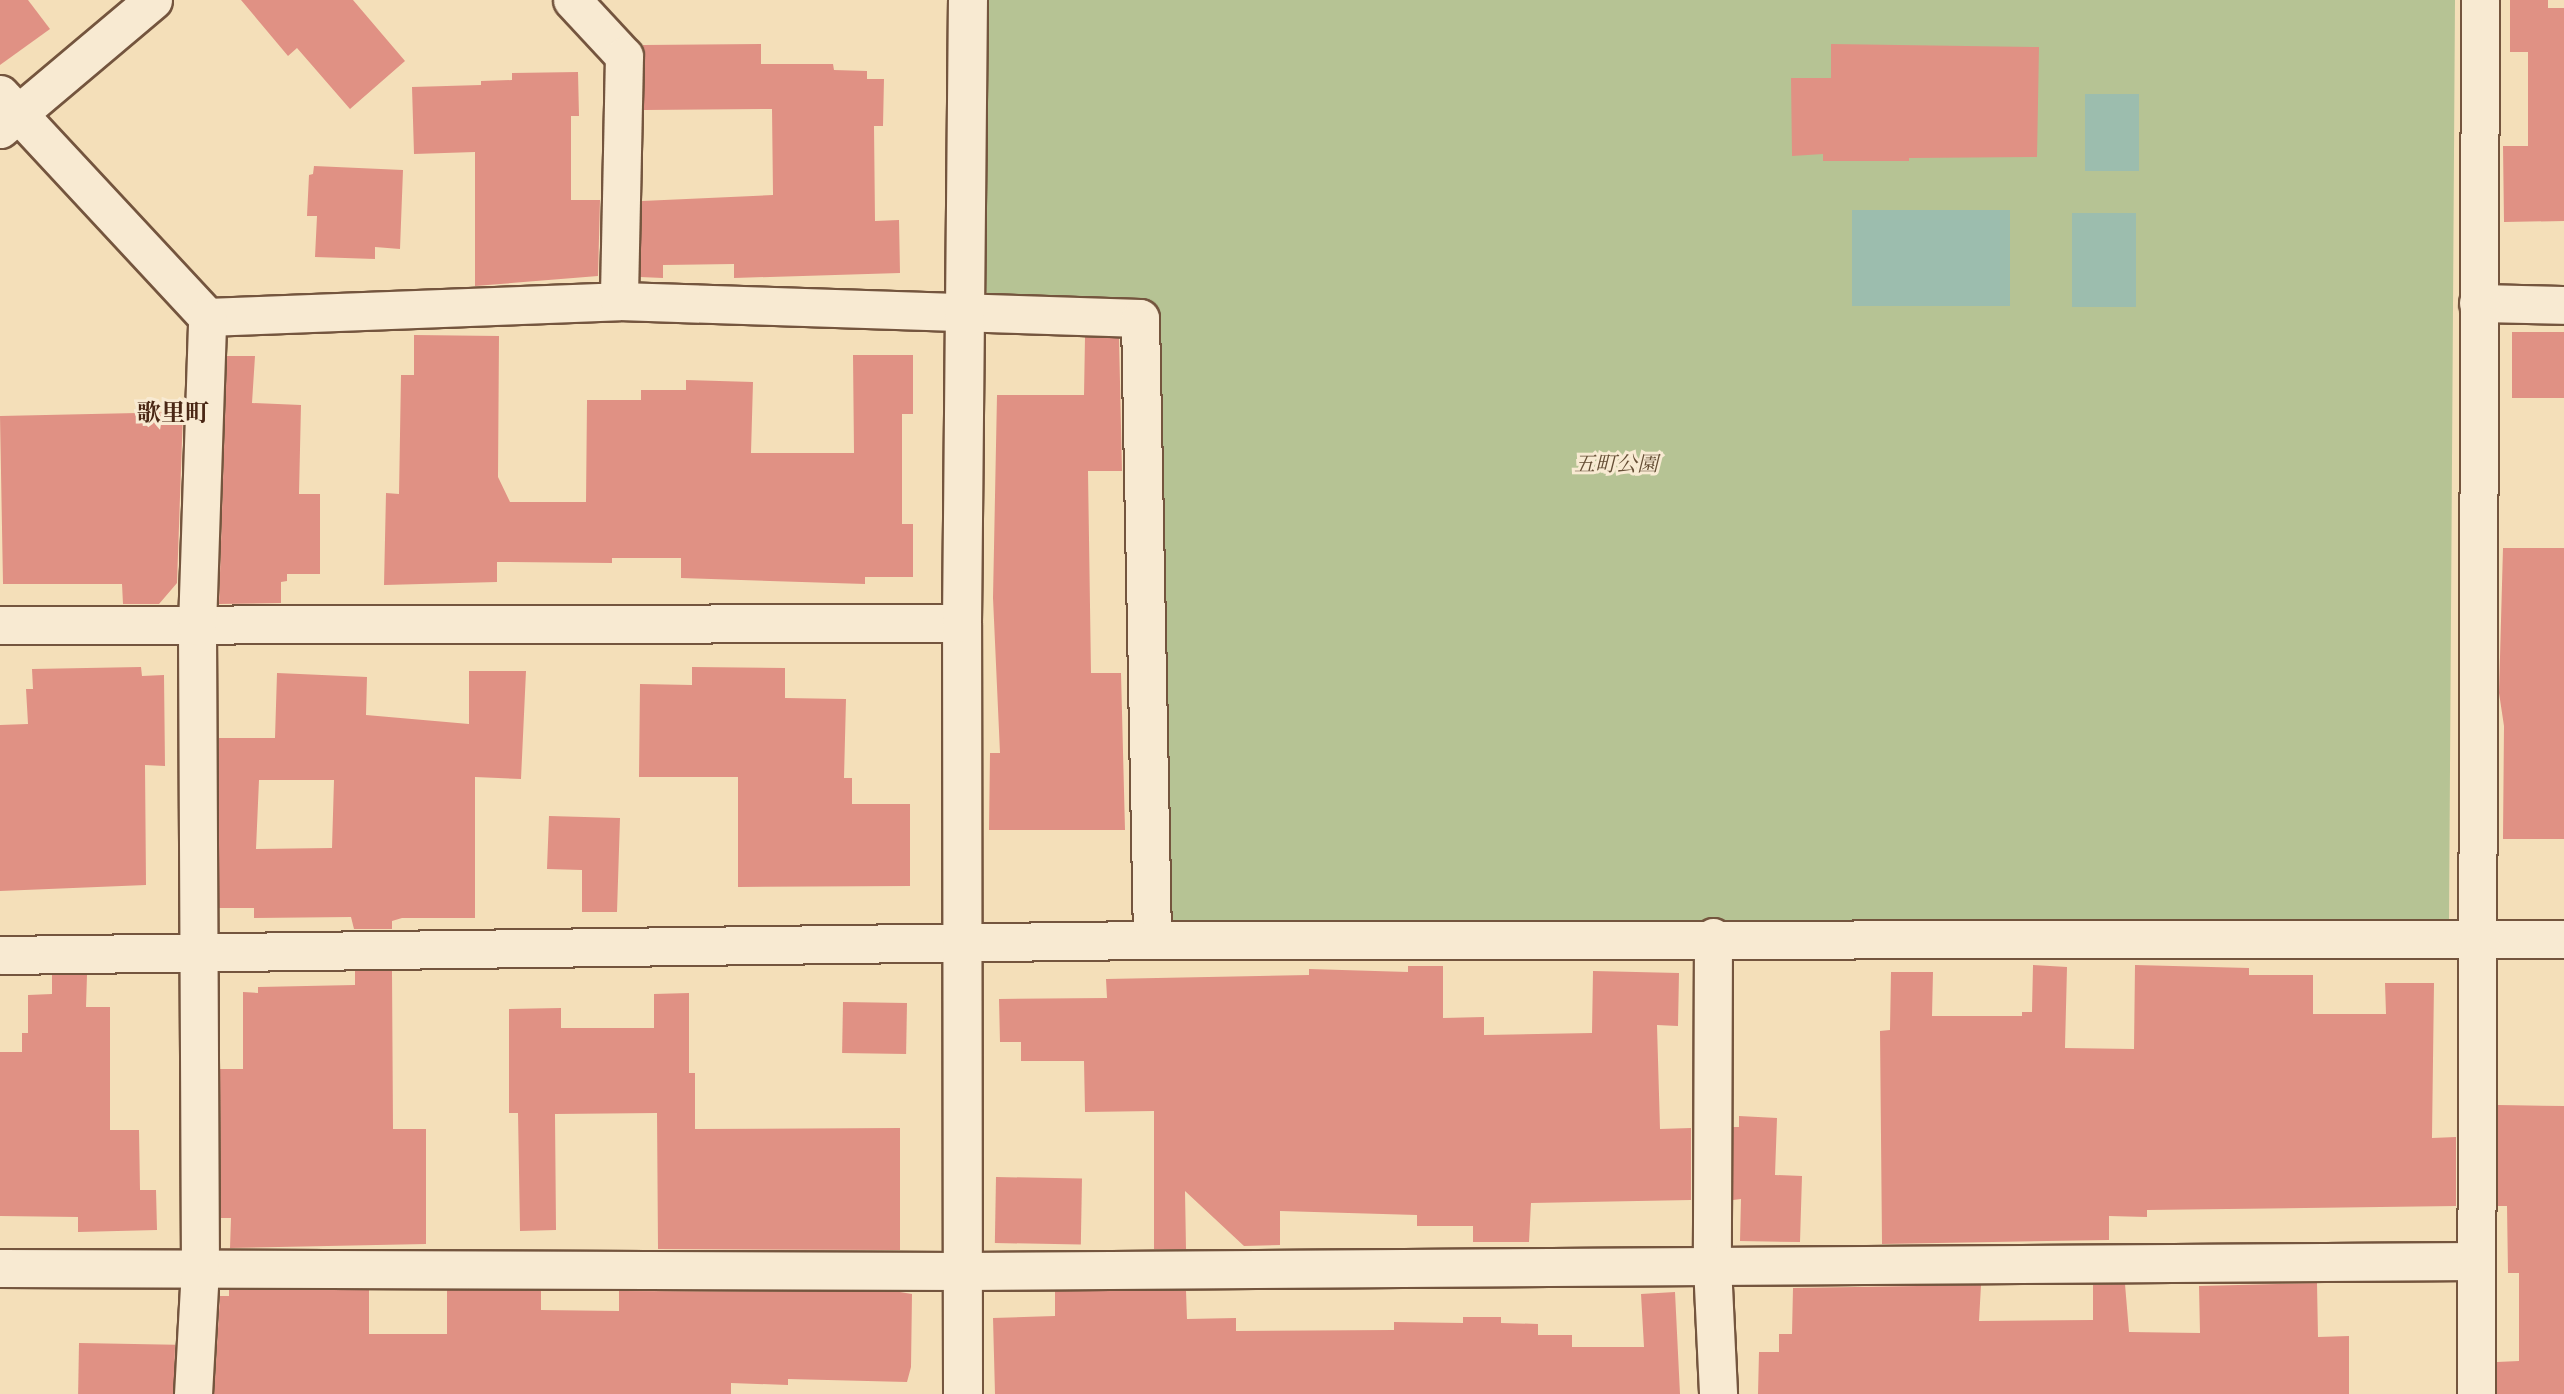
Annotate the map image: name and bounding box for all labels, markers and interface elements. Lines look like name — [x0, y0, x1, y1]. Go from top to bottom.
district label: 歌里町 — [137, 400, 209, 428]
park label: 五町公園 — [1574, 451, 1658, 477]

